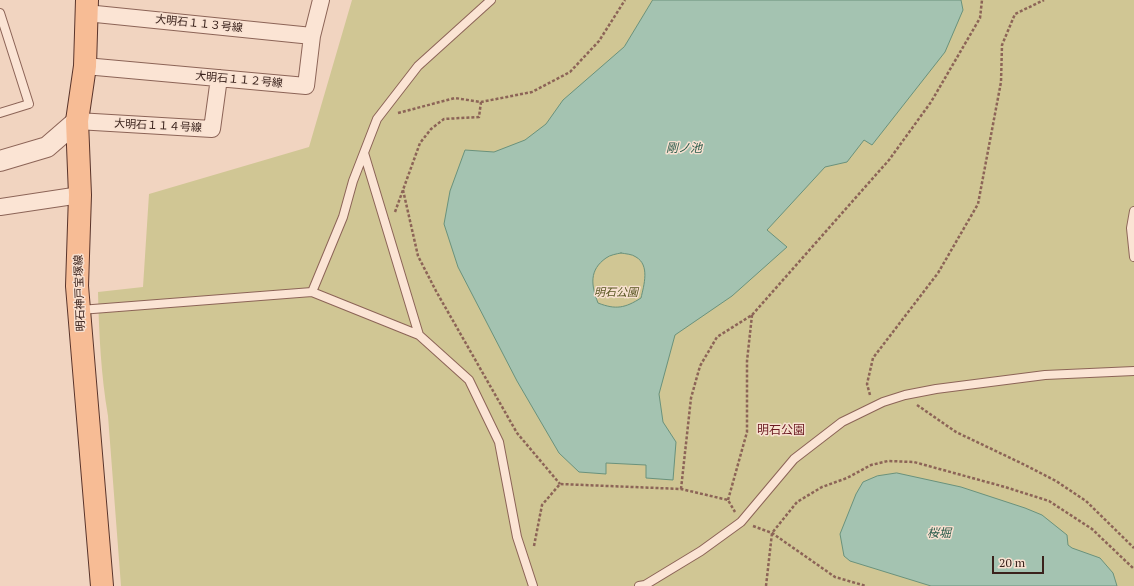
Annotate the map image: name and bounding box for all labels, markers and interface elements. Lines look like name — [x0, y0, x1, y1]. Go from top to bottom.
street label: 大明石１１３号線 — [155, 13, 243, 35]
street label: 大明石１１２号線 — [195, 70, 283, 90]
street label: 大明石１１４号線 — [114, 117, 202, 135]
water label: 剛ノ池 — [666, 142, 702, 156]
street label: 明石神戸宝塚線 — [72, 254, 88, 332]
park label: 明石公園 — [594, 286, 638, 300]
district label: 明石公園 — [757, 424, 805, 438]
water label: 桜堀 — [927, 527, 951, 541]
scale bar — [994, 548, 1046, 574]
text: 20 m — [999, 555, 1025, 570]

